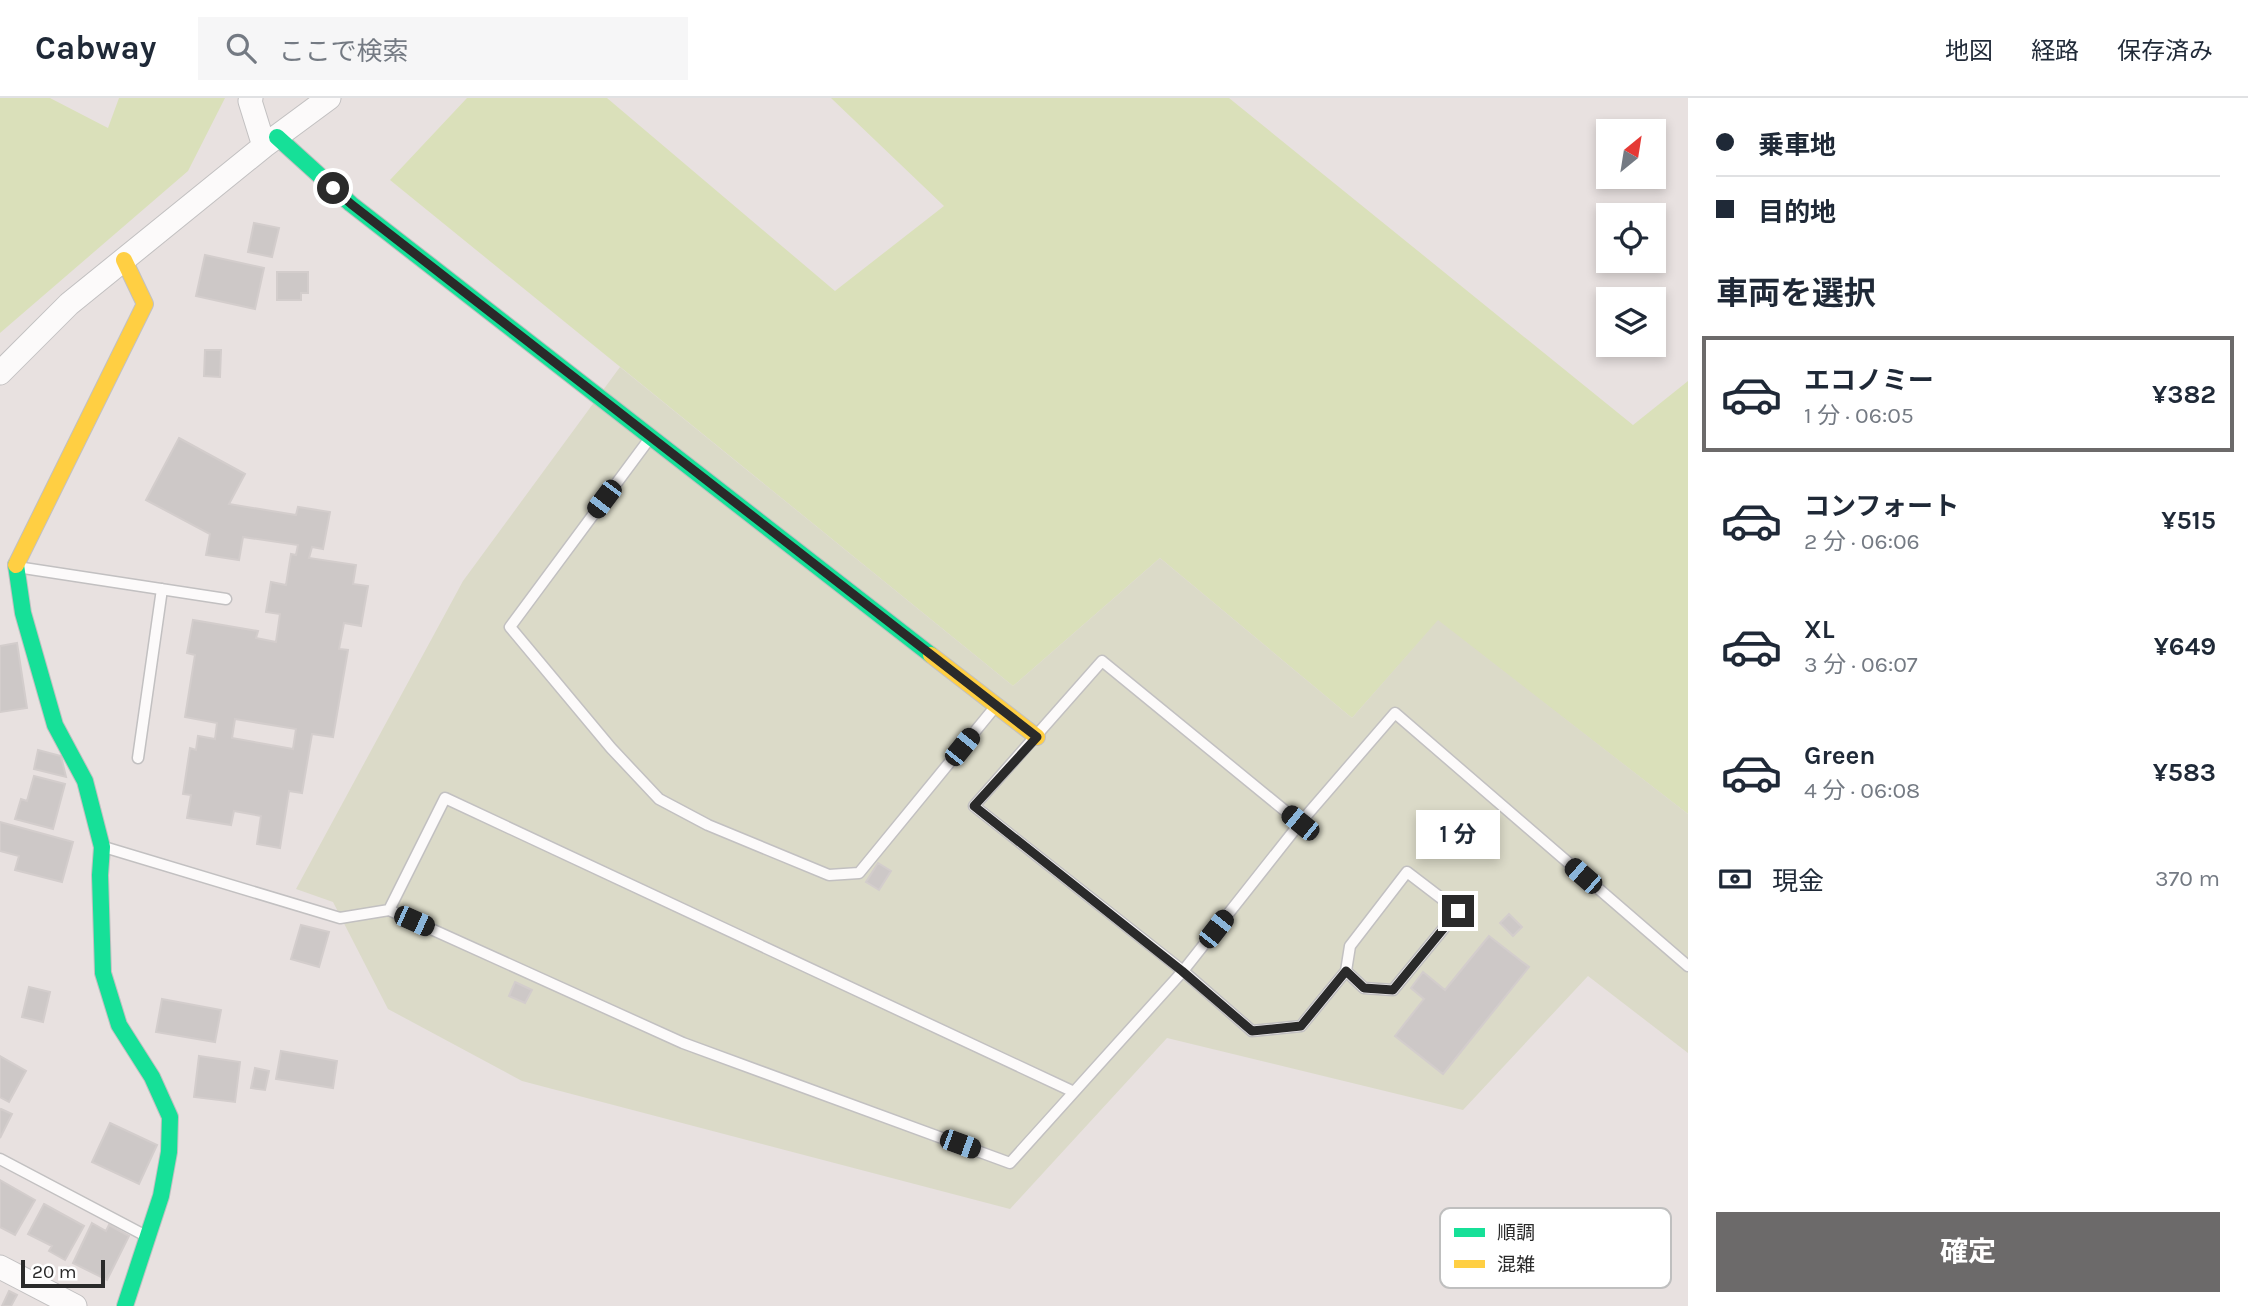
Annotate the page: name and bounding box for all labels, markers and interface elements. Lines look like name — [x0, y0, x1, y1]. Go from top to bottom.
search box — [198, 17, 688, 80]
text: Cabway — [35, 29, 156, 67]
icon: search — [222, 29, 260, 67]
text: ここで検索 — [278, 36, 408, 67]
text: 地図 — [1945, 37, 1993, 65]
text: 経路 — [2031, 37, 2079, 65]
text: 保存済み — [2117, 37, 2213, 65]
north arrow — [1596, 119, 1666, 189]
map controls — [1596, 119, 1666, 357]
text: 乗車地 — [1758, 130, 1836, 161]
route start — [317, 172, 349, 204]
text: 目的地 — [1758, 197, 1836, 228]
button: locate — [1596, 203, 1666, 273]
text: 車両を選択 — [1716, 275, 1876, 312]
button: layers — [1596, 287, 1666, 357]
icon: car — [1720, 363, 1783, 426]
text: エコノミー — [1804, 365, 1934, 396]
text: ¥382 — [2152, 379, 2216, 410]
text: 1 分 · 06:05 — [1804, 402, 1914, 429]
car — [583, 476, 626, 522]
icon: car — [1720, 489, 1783, 552]
text: コンフォート — [1804, 491, 1959, 522]
text: ¥515 — [2161, 505, 2216, 536]
text: 2 分 · 06:06 — [1804, 528, 1920, 555]
text: XL — [1804, 614, 1835, 645]
icon: car — [1720, 615, 1783, 678]
text: ¥649 — [2154, 631, 2216, 662]
text: 3 分 · 06:07 — [1804, 651, 1918, 678]
car — [941, 724, 984, 770]
text: Green — [1804, 740, 1876, 771]
icon: car — [1720, 741, 1783, 804]
text: ¥583 — [2153, 757, 2216, 788]
text: 4 分 · 06:08 — [1804, 777, 1920, 804]
car — [1278, 802, 1323, 844]
callout: 1 分 — [1416, 810, 1500, 858]
text: 1 分 — [1439, 821, 1477, 848]
car — [1561, 854, 1606, 898]
icon: cash — [1716, 860, 1754, 898]
text: 370 m — [2155, 865, 2220, 892]
text: 現金 — [1772, 866, 1824, 897]
route end — [1442, 895, 1474, 927]
car — [391, 903, 438, 939]
car — [1195, 906, 1238, 952]
car — [937, 1127, 984, 1161]
legend — [1440, 1208, 1671, 1288]
button: 確定 — [1716, 1212, 2220, 1292]
text: 順調 — [1497, 1222, 1535, 1244]
text: 混雑 — [1497, 1254, 1535, 1276]
scale bar — [21, 1257, 105, 1289]
text: 20 m — [32, 1261, 77, 1283]

